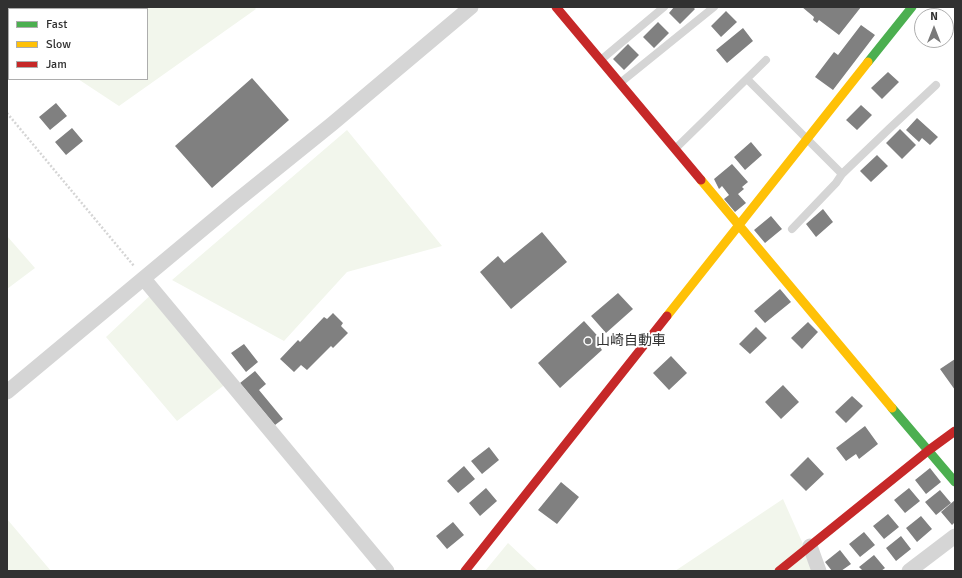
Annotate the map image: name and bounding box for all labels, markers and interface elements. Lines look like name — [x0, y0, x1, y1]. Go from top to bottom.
legend — [8, 8, 148, 80]
north arrow — [914, 8, 954, 48]
text: N — [930, 10, 938, 23]
text: Fast — [46, 17, 67, 32]
text: Slow — [46, 37, 71, 52]
text: Jam — [46, 57, 67, 72]
place label: 山崎自動車 — [596, 333, 666, 349]
marker: 山崎自動車 — [583, 336, 593, 346]

